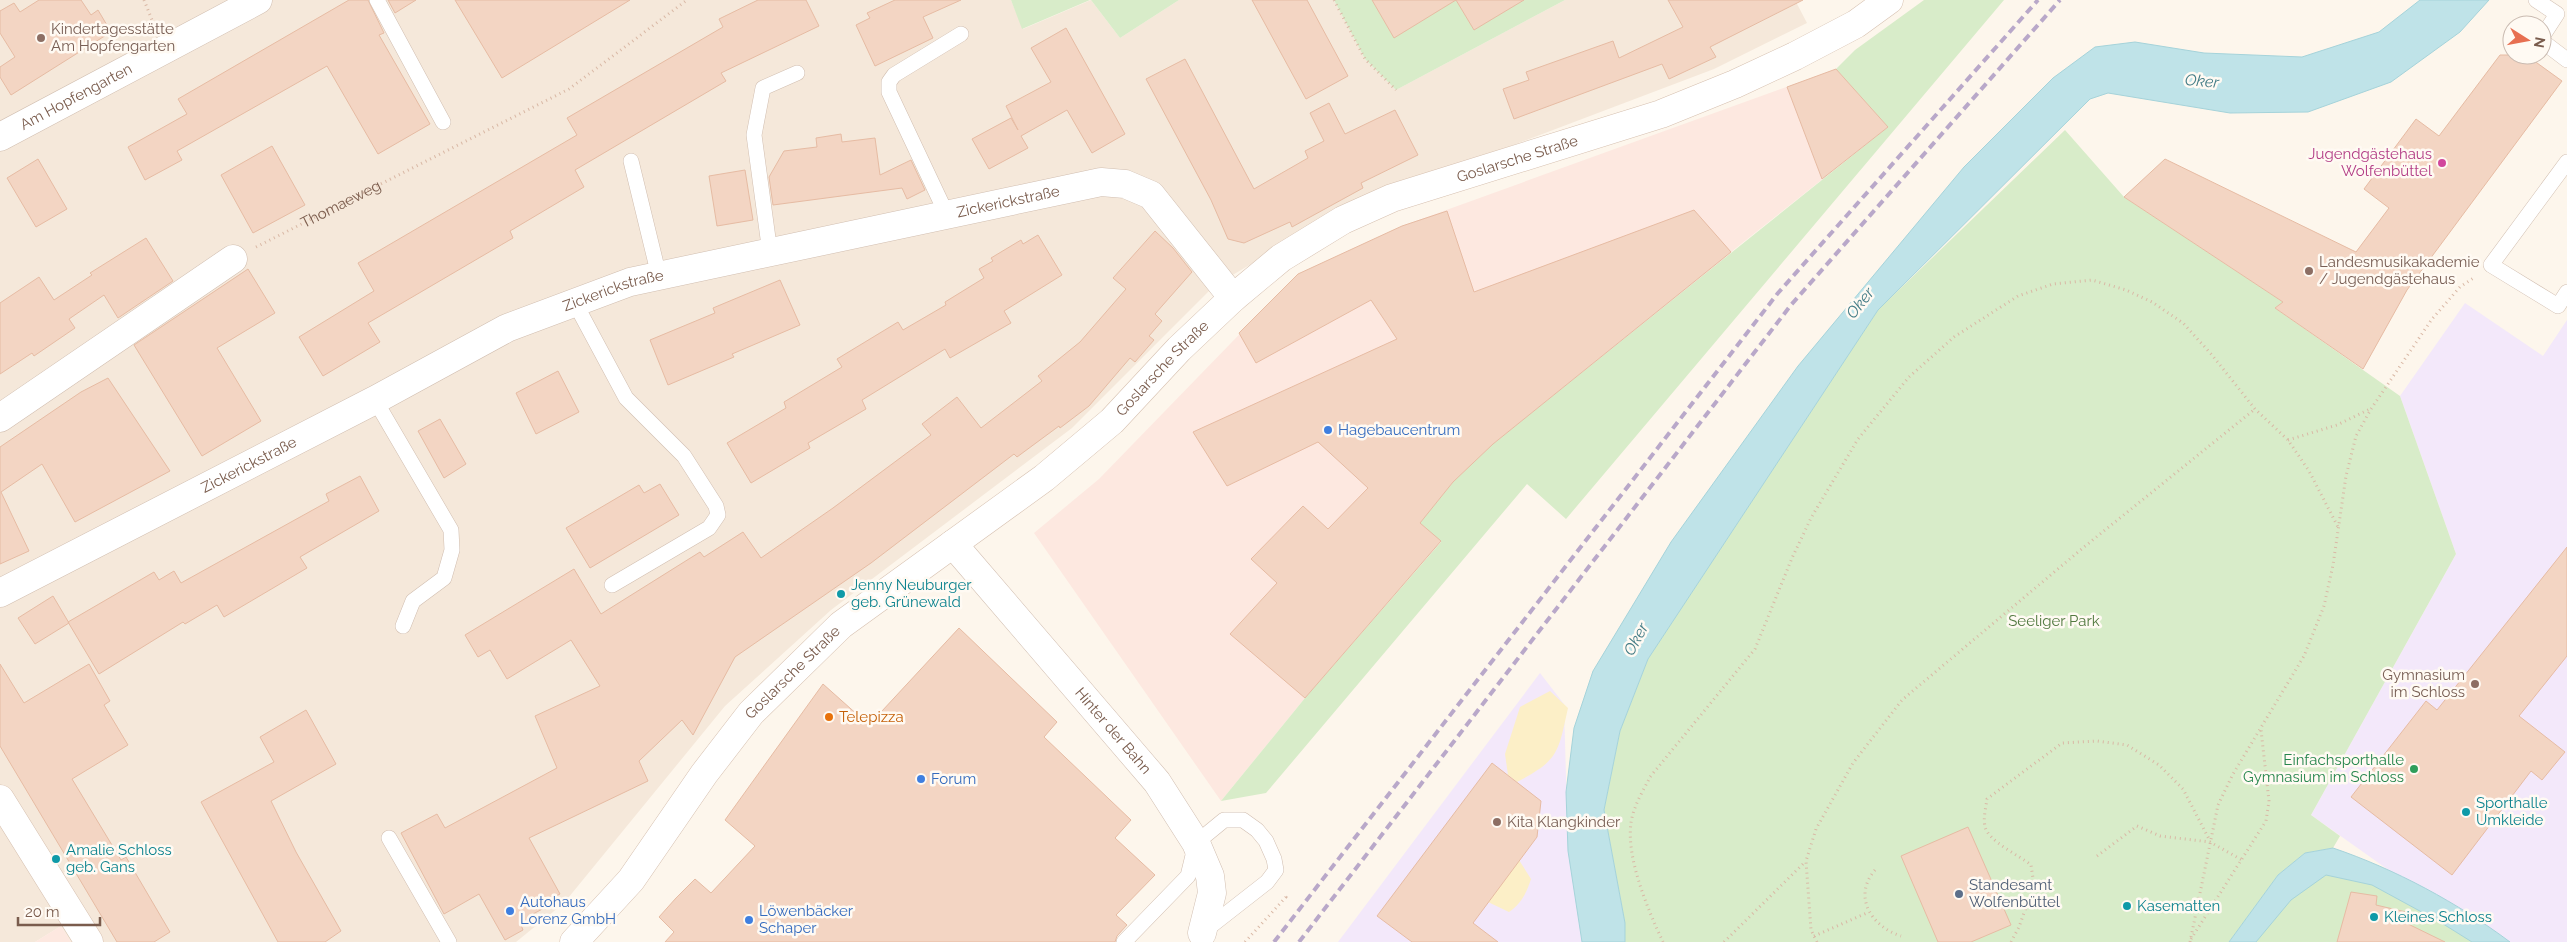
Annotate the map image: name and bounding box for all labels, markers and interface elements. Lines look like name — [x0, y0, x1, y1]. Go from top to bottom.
north arrow — [2502, 15, 2552, 65]
place label: Kindertagesstätte Am Hopfengarten — [51, 20, 175, 55]
marker: Kindertagesstätte Am Hopfengarten — [35, 32, 47, 44]
text: N — [2531, 36, 2549, 49]
street label: Am Hopfengarten — [17, 60, 135, 134]
water label: Oker — [2184, 70, 2220, 92]
street label: Goslarsche Straße — [1455, 131, 1580, 186]
place label: Jugendgästehaus Wolfenbüttel — [2308, 145, 2433, 180]
marker: Jugendgästehaus Wolfenbüttel — [2436, 157, 2448, 169]
street label: Thomaeweg — [298, 176, 384, 232]
street label: Zickerickstraße — [955, 182, 1061, 221]
place label: Landesmusikakademie / Jugendgästehaus — [2319, 253, 2480, 288]
marker: Landesmusikakademie / Jugendgästehaus — [2303, 265, 2315, 277]
street label: Zickerickstraße — [560, 266, 665, 315]
water label: Oker — [1842, 283, 1878, 322]
street label: Goslarsche Straße — [1112, 317, 1213, 420]
place label: Hagebaucentrum — [1338, 421, 1460, 439]
marker: Hagebaucentrum — [1322, 424, 1334, 436]
street label: Zickerickstraße — [198, 433, 300, 497]
place label: Jenny Neuburger geb. Grünewald — [851, 576, 972, 611]
marker: Jenny Neuburger geb. Grünewald — [835, 588, 847, 600]
park label: Seeliger Park — [2008, 612, 2100, 630]
water label: Oker — [1620, 619, 1653, 659]
street label: Goslarsche Straße — [741, 622, 844, 723]
place label: Gymnasium im Schloss — [2382, 666, 2465, 701]
marker: Gymnasium im Schloss — [2469, 678, 2481, 690]
street label: Hinter der Bahn — [1071, 684, 1155, 778]
place label: Telepizza — [839, 708, 904, 726]
marker: Telepizza — [823, 711, 835, 723]
place label: Einfachsporthalle Gymnasium im Schloss — [2243, 751, 2404, 786]
marker: Einfachsporthalle Gymnasium im Schloss — [2408, 763, 2420, 775]
place label: Forum — [931, 770, 976, 788]
marker: Forum — [915, 773, 927, 785]
place label: Sporthalle Umkleide — [2476, 794, 2548, 829]
marker: Sporthalle Umkleide — [2460, 806, 2472, 818]
place label: Kita Klangkinder — [1507, 813, 1621, 831]
marker: Kita Klangkinder — [1491, 816, 1503, 828]
place label: Amalie Schloss geb. Gans — [66, 841, 172, 876]
marker: Amalie Schloss geb. Gans — [50, 853, 62, 865]
place label: Standesamt Wolfenbüttel — [1969, 876, 2061, 911]
marker: Standesamt Wolfenbüttel — [1953, 888, 1965, 900]
place label: Autohaus Lorenz GmbH — [520, 893, 616, 928]
scale bar — [18, 894, 100, 926]
place label: Kasematten — [2137, 897, 2220, 915]
marker: Kasematten — [2121, 900, 2133, 912]
place label: Löwenbäcker Schaper — [759, 902, 854, 937]
text: 20 m — [25, 903, 60, 921]
marker: Autohaus Lorenz GmbH — [504, 905, 516, 917]
place label: Kleines Schloss — [2384, 908, 2492, 926]
marker: Kleines Schloss — [2368, 911, 2380, 923]
marker: Löwenbäcker Schaper — [743, 914, 755, 926]

